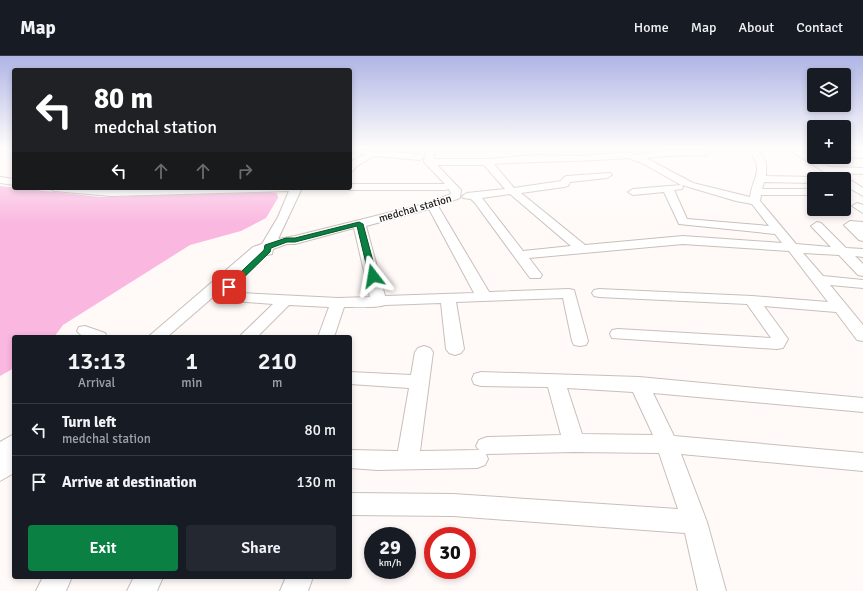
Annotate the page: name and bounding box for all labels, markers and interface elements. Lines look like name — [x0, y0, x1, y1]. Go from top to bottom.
text: Map — [20, 16, 56, 40]
text: Home — [634, 19, 669, 36]
text: Map — [691, 19, 716, 36]
text: About — [738, 19, 774, 36]
text: Contact — [796, 19, 843, 36]
map controls — [807, 68, 851, 216]
button: layers — [807, 68, 851, 112]
text: 80 m — [94, 82, 153, 116]
icon: left — [28, 84, 80, 136]
text: medchal station — [94, 116, 217, 138]
button: + — [807, 120, 851, 164]
icon: left — [108, 160, 130, 182]
icon: ahead — [150, 160, 172, 182]
icon: ahead — [192, 160, 214, 182]
icon: right — [234, 160, 256, 182]
button: − — [807, 172, 851, 216]
street label: medchal station — [377, 192, 453, 225]
position arrow — [352, 255, 394, 297]
pin — [212, 270, 246, 304]
icon: arrive — [218, 276, 240, 298]
text: 13:13 — [67, 346, 126, 376]
text: 1 — [185, 346, 198, 376]
text: 210 — [258, 346, 297, 376]
text: Arrival — [78, 375, 115, 391]
text: min — [181, 375, 202, 391]
text: m — [272, 375, 282, 391]
text: Turn left — [62, 413, 116, 431]
icon: left — [28, 419, 50, 441]
text: 80 m — [305, 421, 336, 439]
text: medchal station — [62, 431, 151, 447]
icon: arrive — [28, 471, 50, 493]
text: Arrive at destination — [62, 473, 197, 491]
text: 130 m — [296, 473, 336, 491]
button: Exit — [28, 525, 178, 571]
button: Share — [186, 525, 336, 571]
speed limit sign: 30 — [424, 527, 476, 579]
text: 29 — [379, 535, 401, 560]
text: km/h — [379, 557, 401, 569]

